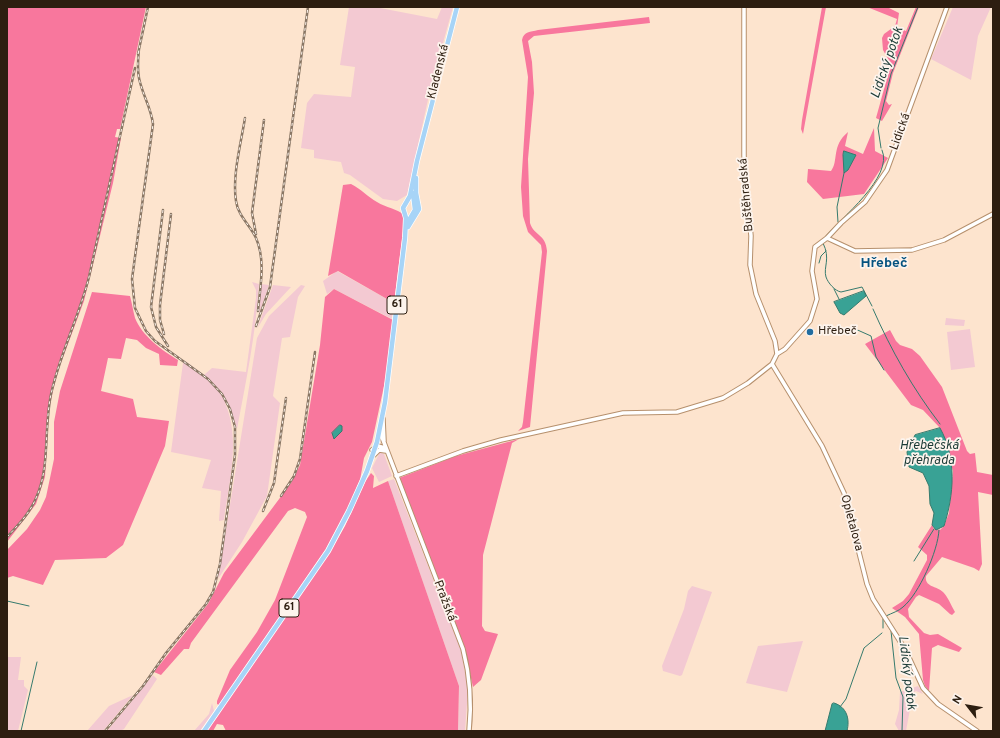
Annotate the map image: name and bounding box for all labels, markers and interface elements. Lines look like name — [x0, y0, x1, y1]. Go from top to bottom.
water label: Lidický potok — [868, 25, 908, 101]
street label: Kladenská — [425, 43, 453, 101]
street label: Lidická — [888, 112, 914, 152]
street label: Buštěhradská — [737, 158, 757, 232]
district label: Hřebeč — [860, 256, 908, 272]
road number: 61 — [387, 296, 407, 314]
place label: Hřebeč — [818, 325, 857, 339]
marker: Hřebeč — [805, 327, 815, 337]
water label: Hřebečská přehrada — [899, 438, 959, 469]
street label: Opletalova — [837, 493, 865, 553]
street label: Pražská — [430, 579, 458, 623]
road number: 61 — [279, 599, 299, 617]
water label: Lidický potok — [894, 635, 918, 711]
north arrow — [948, 686, 988, 726]
text: N — [950, 693, 966, 707]

